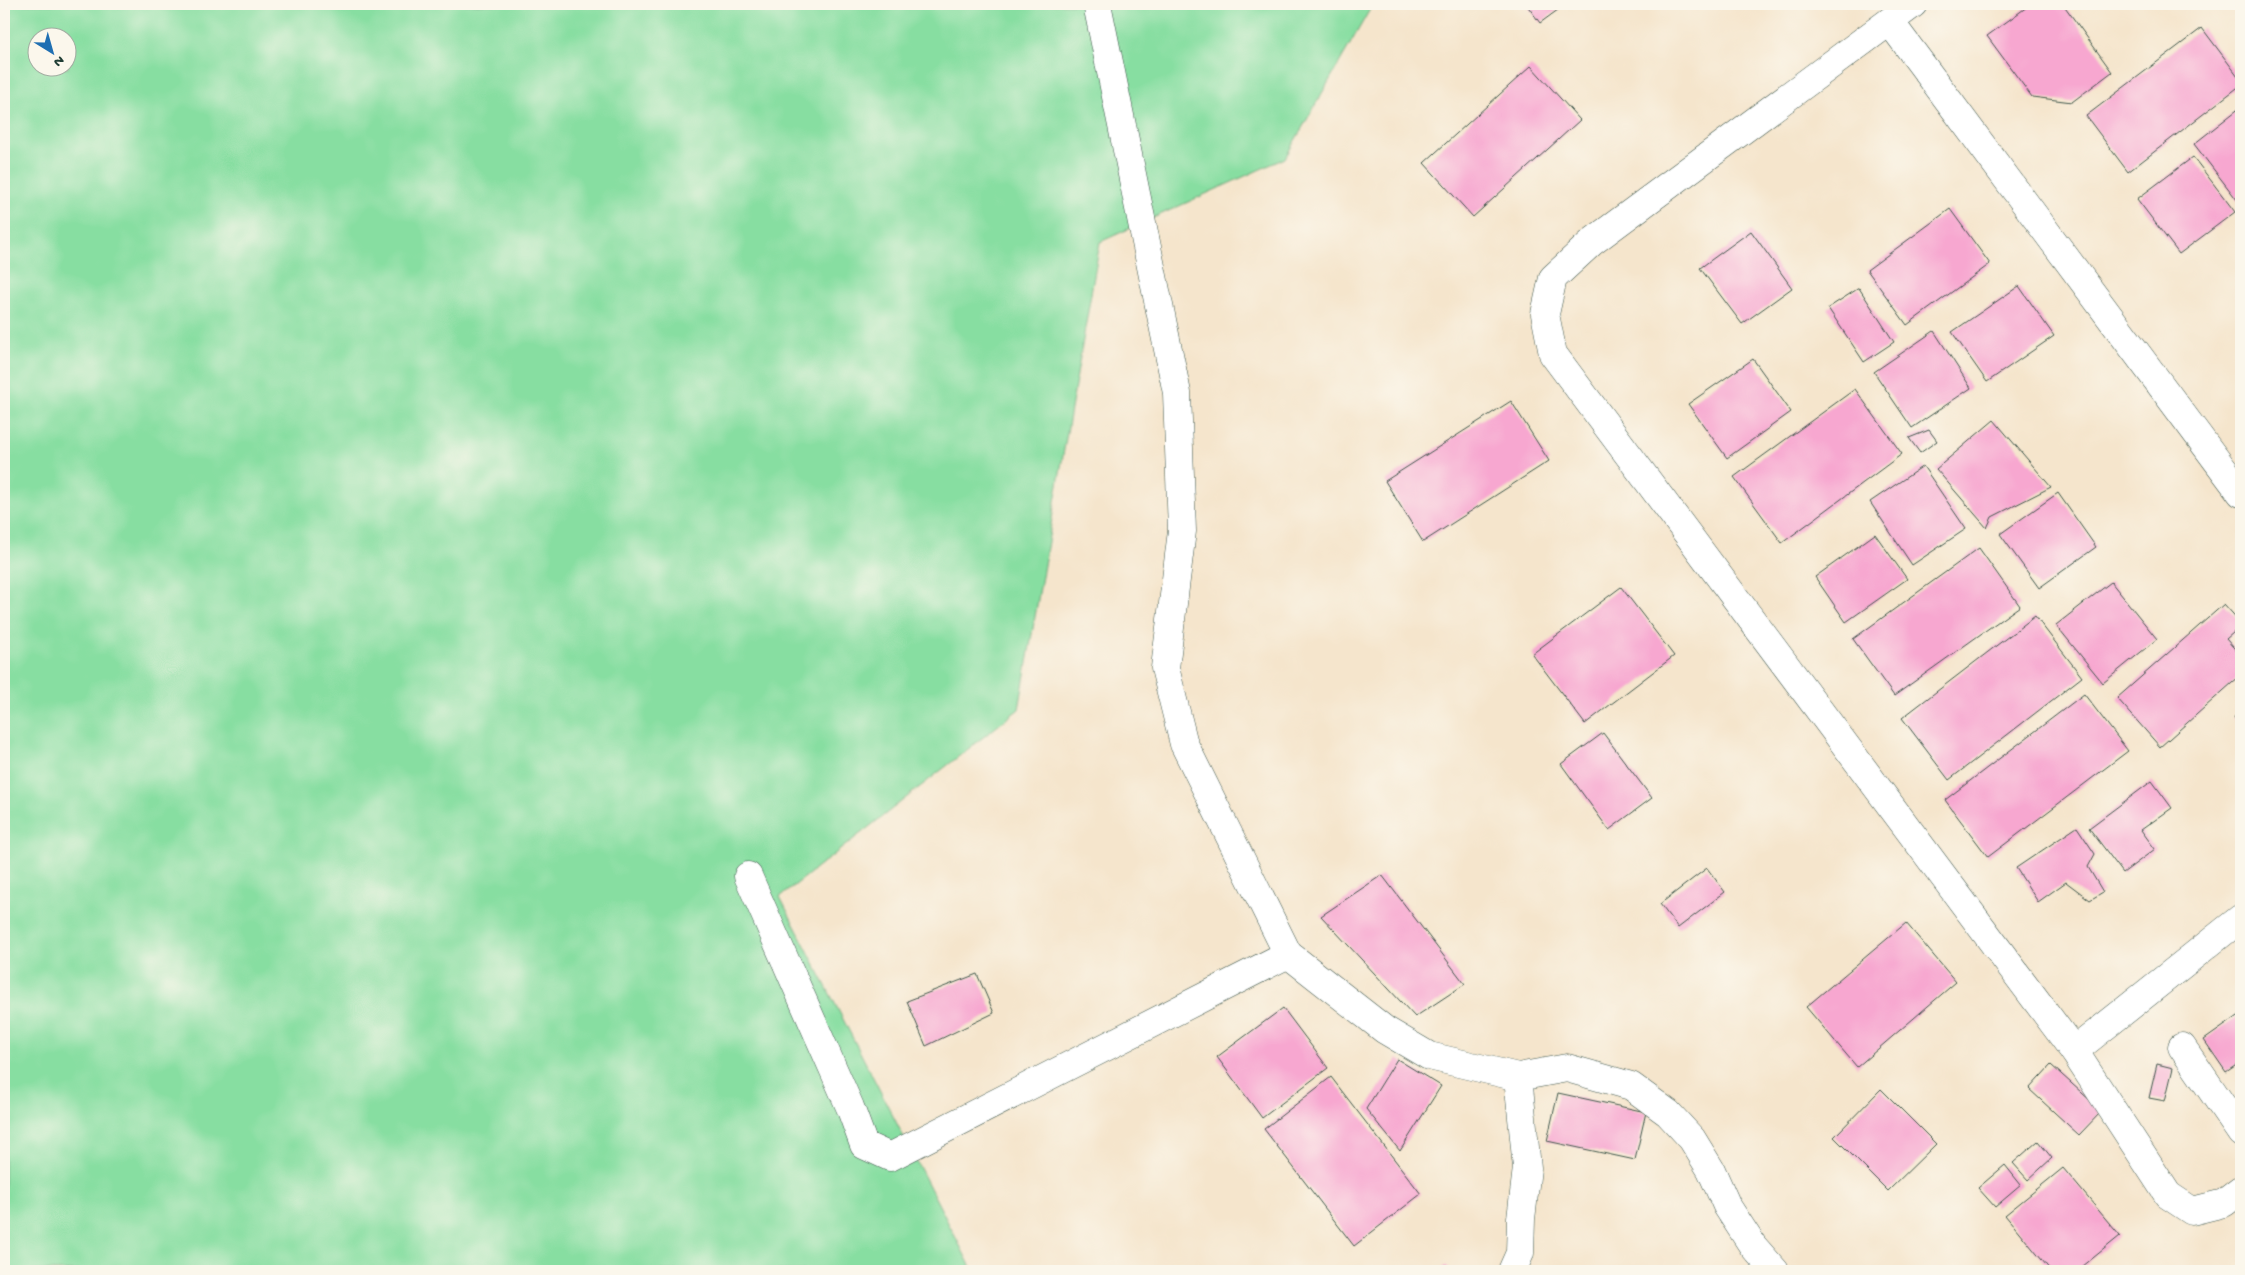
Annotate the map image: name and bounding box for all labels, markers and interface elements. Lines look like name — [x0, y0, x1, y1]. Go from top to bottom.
north arrow — [28, 28, 78, 78]
text: N — [50, 51, 67, 70]

